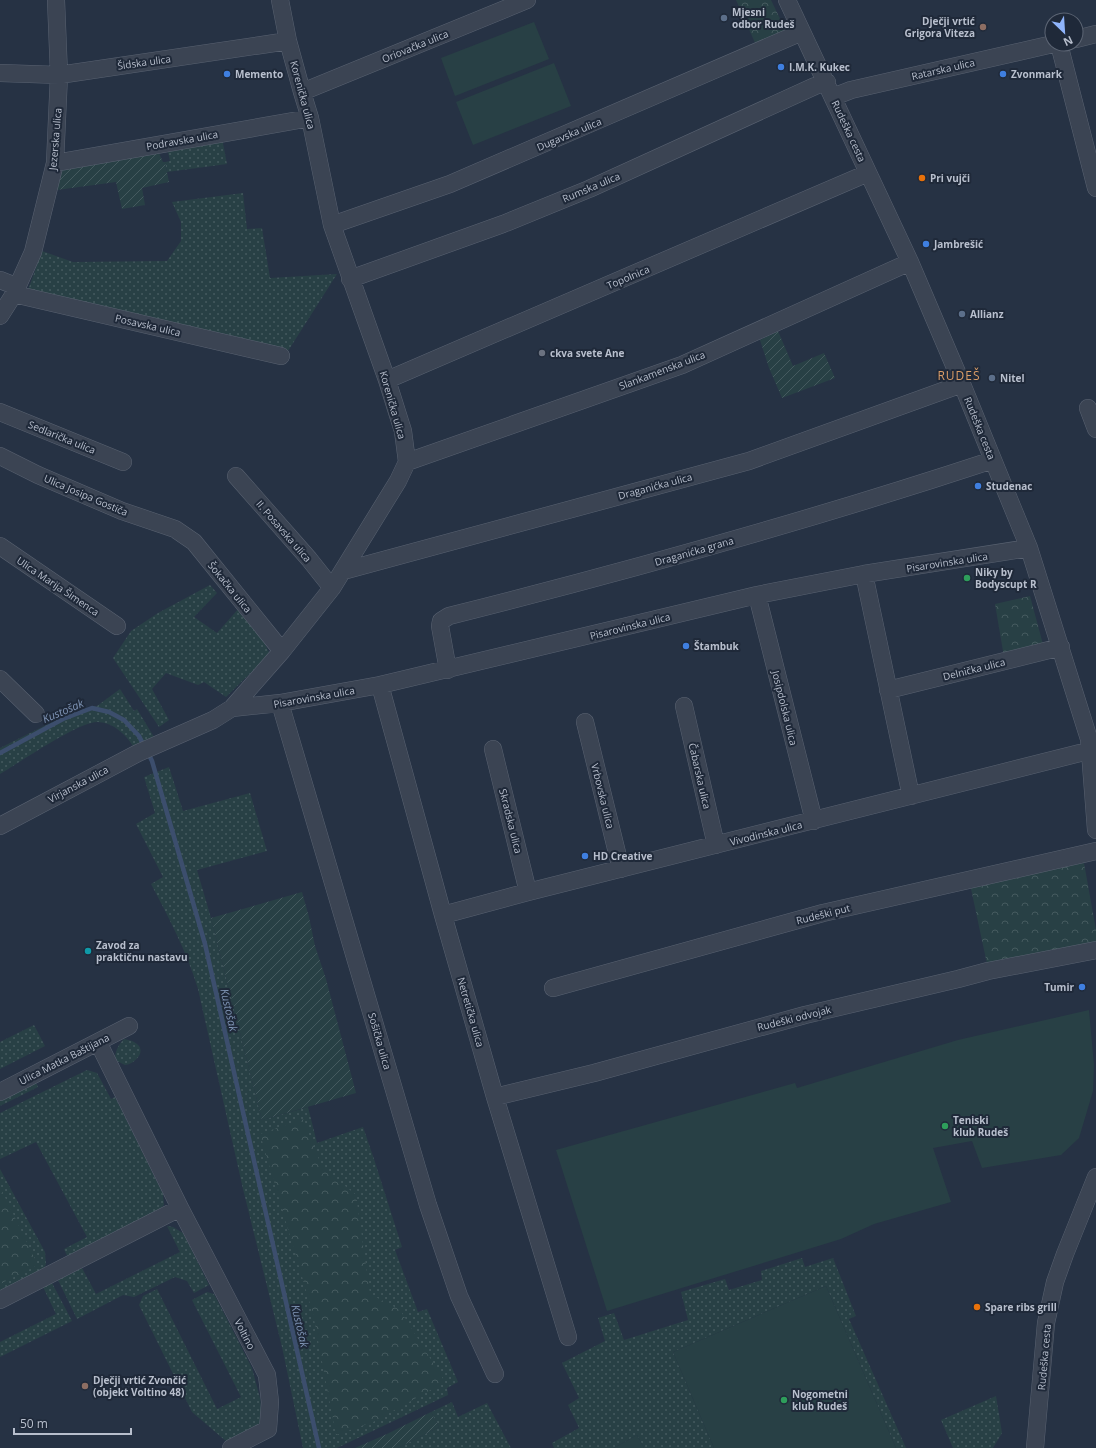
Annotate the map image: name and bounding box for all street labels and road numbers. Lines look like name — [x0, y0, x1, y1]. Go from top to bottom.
street label: Oriovačka ulica — [380, 26, 450, 66]
street label: Šidska ulica — [116, 51, 172, 73]
street label: Ratarska ulica — [910, 55, 976, 83]
street label: Korenička ulica — [287, 59, 319, 131]
street label: Rudeška cesta — [829, 98, 869, 164]
street label: Jezerska ulica — [45, 107, 65, 172]
street label: Dugavska ulica — [534, 114, 604, 154]
street label: Podravska ulica — [145, 127, 219, 153]
street label: Rumska ulica — [560, 169, 622, 205]
street label: Topolnica — [604, 262, 652, 292]
street label: Posavska ulica — [114, 311, 182, 339]
street label: Slankamenska ulica — [617, 347, 707, 393]
street label: Korenička ulica — [377, 369, 409, 441]
street label: Rudeška cesta — [961, 395, 999, 461]
street label: Sedlarička ulica — [26, 417, 98, 457]
street label: Draganićka ulica — [616, 469, 694, 503]
street label: Ulica Josipa Gostiča — [42, 471, 130, 519]
street label: II. Posavska ulica — [253, 497, 315, 565]
street label: Draganićka grana — [653, 533, 735, 569]
street label: Pisarovinska ulica — [905, 549, 989, 575]
street label: Ulica Marija Šimenca — [14, 553, 102, 619]
street label: Šokačka ulica — [205, 558, 255, 616]
street label: Pisarovinska ulica — [588, 609, 672, 643]
street label: Delnička ulica — [941, 654, 1007, 684]
street label: Josipdolska ulica — [769, 668, 801, 747]
street label: Pisarovinska ulica — [272, 683, 356, 711]
street label: Čabarska ulica — [686, 742, 714, 810]
street label: Virjanska ulica — [45, 762, 111, 806]
street label: Vrbovska ulica — [588, 762, 618, 830]
street label: Skradska ulica — [496, 787, 526, 855]
street label: Vivodinska ulica — [728, 817, 804, 849]
street label: Rudeški put — [795, 900, 852, 927]
street label: Netretička ulica — [454, 975, 488, 1049]
street label: Rudeški odvojak — [756, 1002, 833, 1034]
street label: Sošička ulica — [365, 1011, 395, 1071]
street label: Ulica Matka Baštijana — [17, 1030, 111, 1088]
street label: Voltino — [231, 1316, 259, 1352]
street label: Rudeška cesta — [1034, 1323, 1054, 1391]

